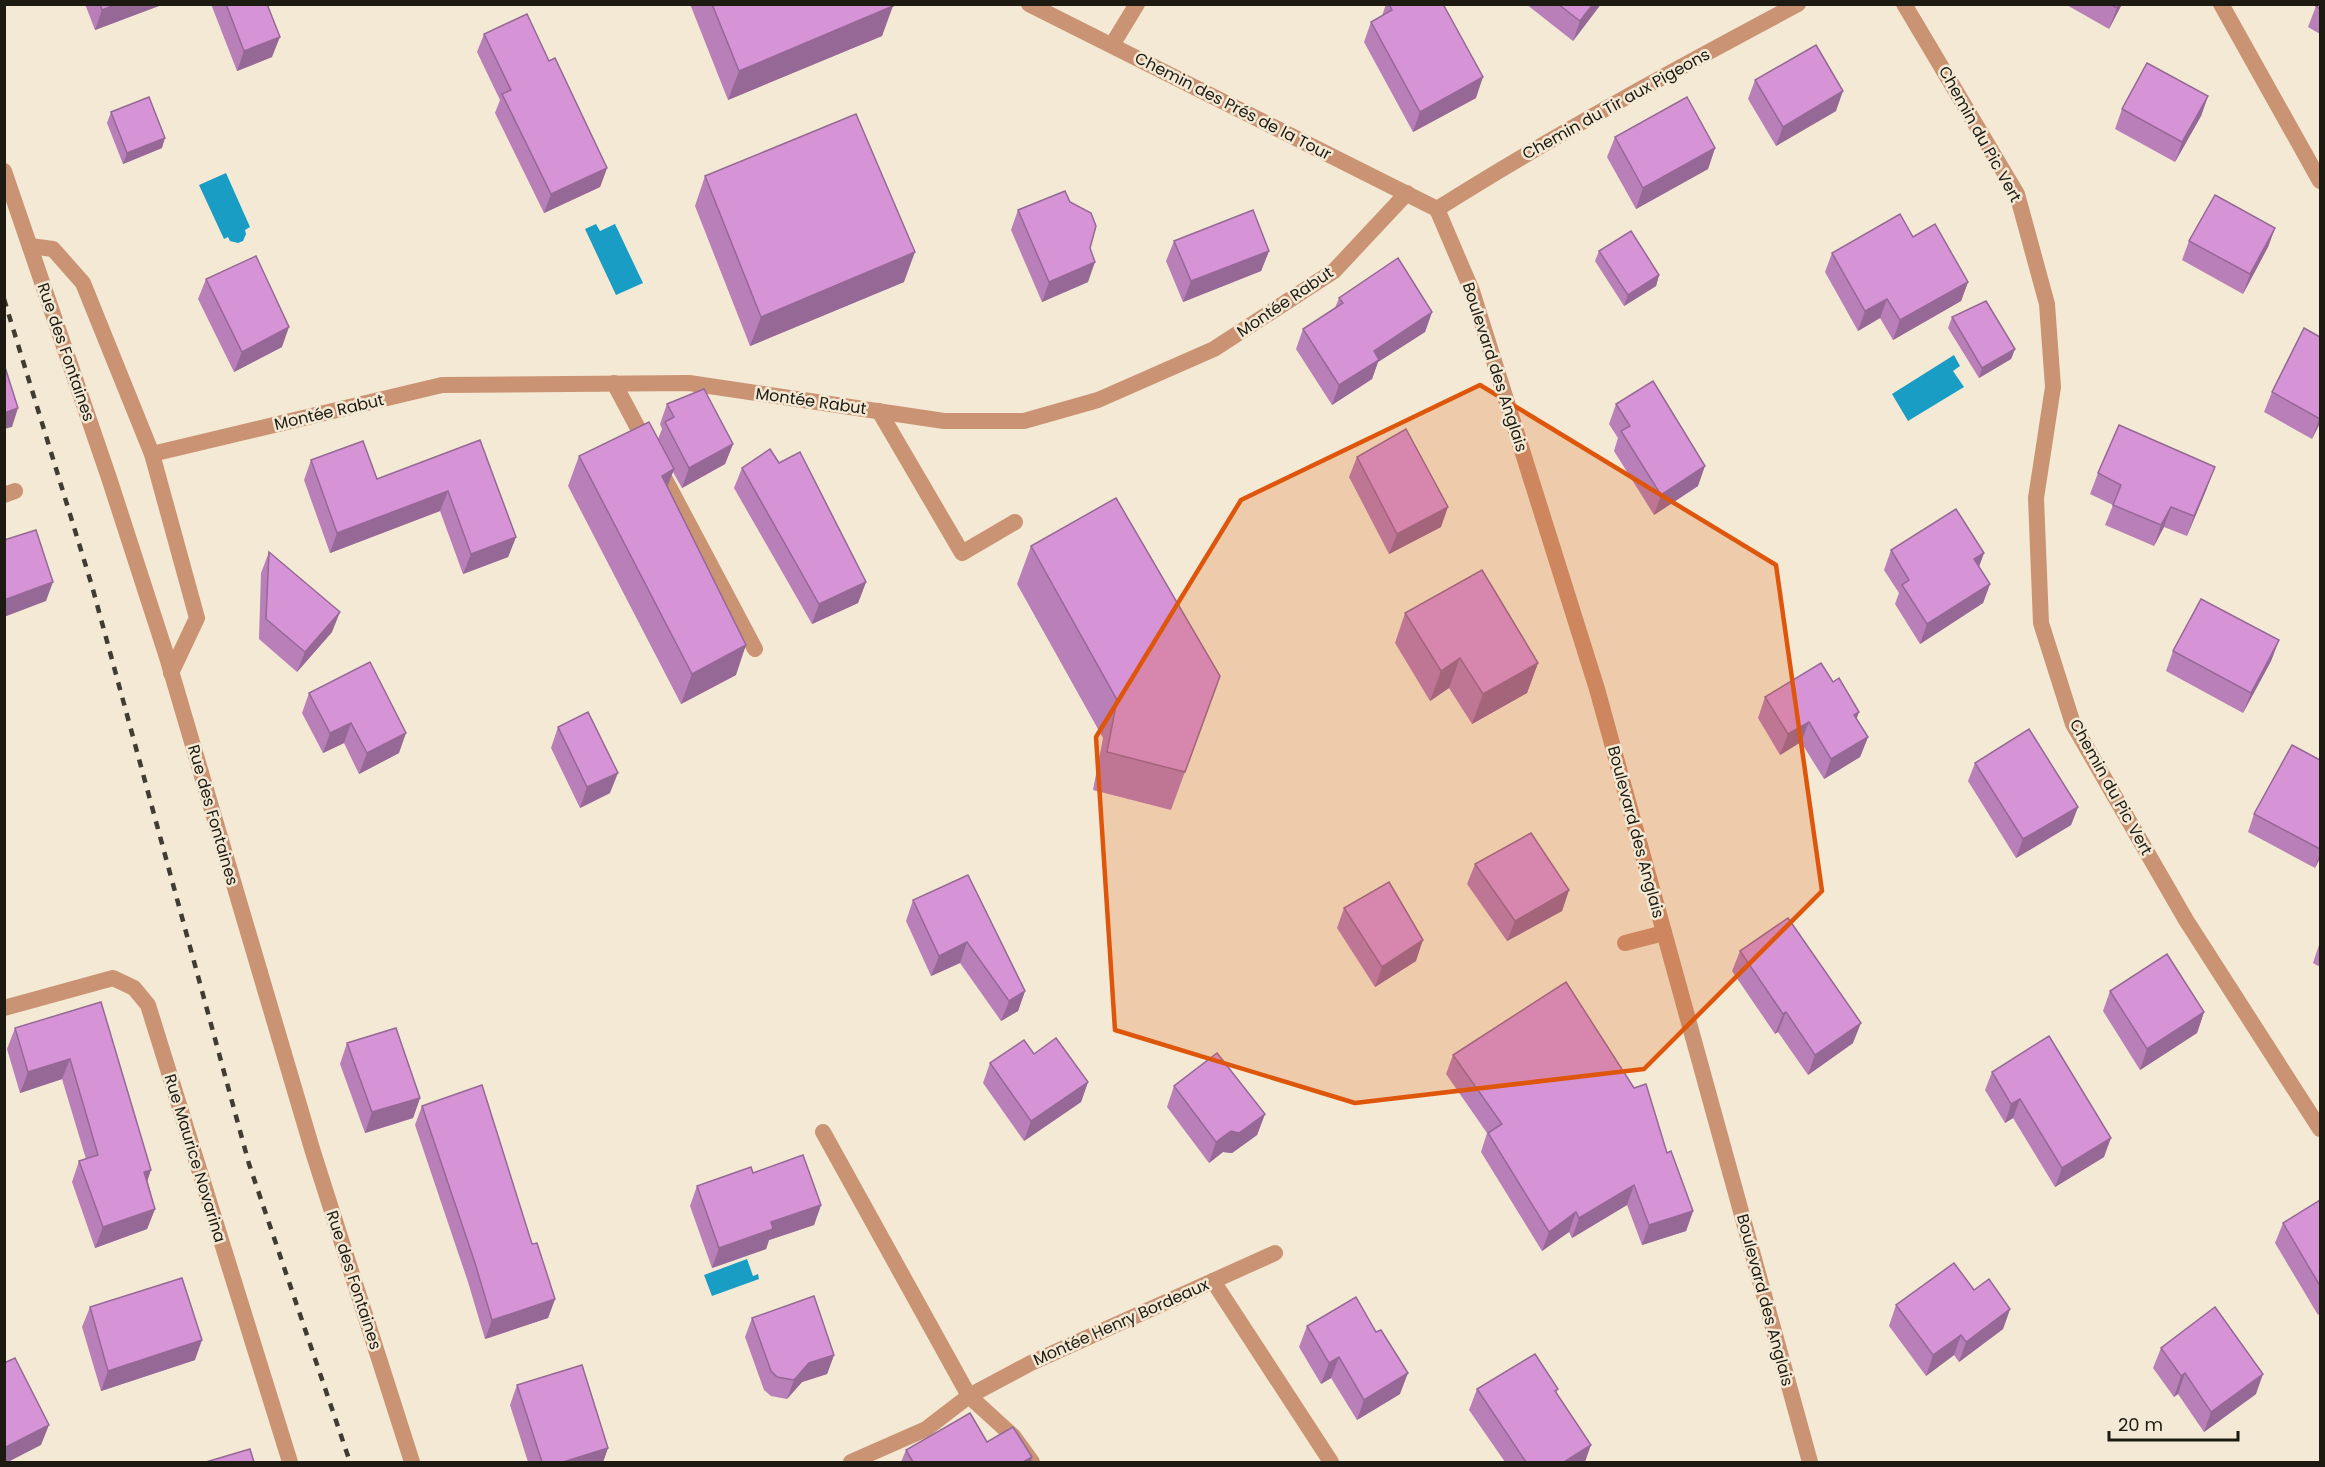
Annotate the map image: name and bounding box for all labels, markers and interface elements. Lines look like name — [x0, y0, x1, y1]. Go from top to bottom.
street label: Chemin du Tir aux Pigeons — [1518, 43, 1714, 165]
street label: Chemin des Prés de la Tour — [1131, 46, 1335, 166]
street label: Chemin du Pic Vert — [1933, 62, 2027, 206]
street label: Montée Rabut — [1232, 261, 1338, 343]
street label: Boulevard des Anglais — [1457, 279, 1533, 455]
street label: Rue des Fontaines — [31, 280, 101, 424]
street label: Montée Rabut — [754, 382, 868, 420]
street label: Montée Rabut — [272, 388, 386, 436]
street label: Chemin du Pic Vert — [2064, 715, 2158, 859]
street label: Rue des Fontaines — [182, 742, 244, 888]
street label: Boulevard des Anglais — [1602, 743, 1670, 921]
street label: Rue Maurice Novarina — [158, 1071, 232, 1245]
street label: Rue des Fontaines — [321, 1207, 387, 1353]
street label: Boulevard des Anglais — [1731, 1211, 1799, 1389]
street label: Montée Henry Bordeaux — [1029, 1273, 1213, 1371]
scale bar — [2109, 1404, 2238, 1442]
text: 20 m — [2118, 1412, 2163, 1437]

